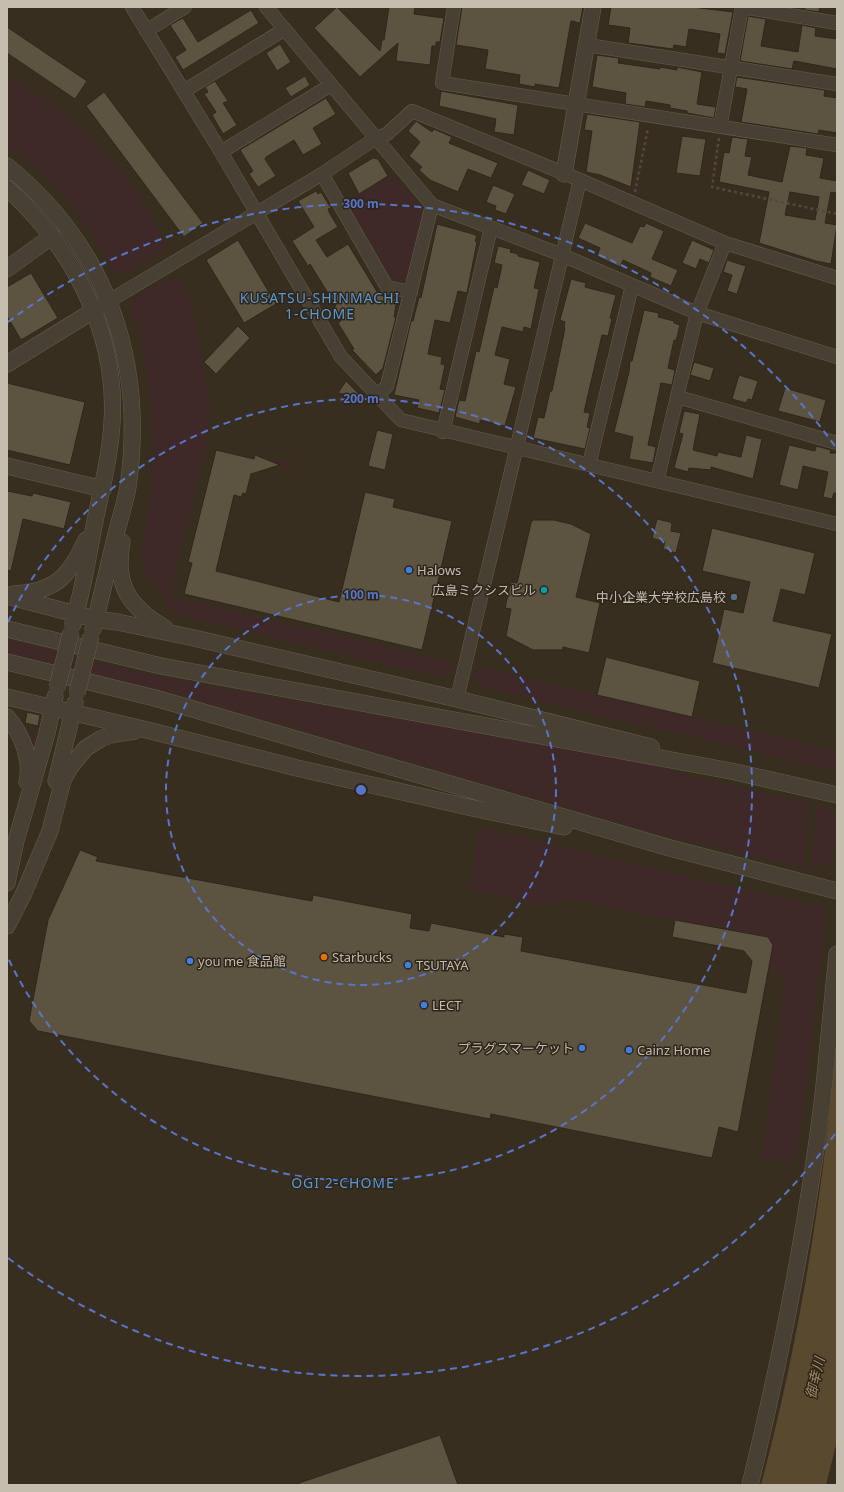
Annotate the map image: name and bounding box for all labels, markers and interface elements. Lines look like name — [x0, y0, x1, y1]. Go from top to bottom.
text: 300 m — [343, 195, 379, 212]
district label: KUSATSU-SHINMACHI 1-CHOME — [240, 288, 400, 323]
text: 200 m — [343, 390, 379, 407]
place label: Halows — [417, 561, 461, 579]
marker: Halows — [404, 565, 414, 575]
place label: 広島ミクシスビル — [432, 581, 536, 599]
marker: 広島ミクシスビル — [539, 585, 549, 595]
text: 100 m — [343, 586, 379, 603]
place label: 中小企業大学校広島校 — [596, 588, 726, 606]
marker: 中小企業大学校広島校 — [729, 592, 739, 602]
centre of rings — [354, 783, 368, 797]
place label: Starbucks — [332, 948, 392, 966]
place label: you me 食品館 — [198, 952, 286, 970]
marker: Starbucks — [319, 952, 329, 962]
marker: you me 食品館 — [185, 956, 195, 966]
place label: TSUTAYA — [416, 956, 469, 974]
marker: TSUTAYA — [403, 960, 413, 970]
place label: LECT — [432, 996, 462, 1014]
marker: LECT — [419, 1000, 429, 1010]
place label: プラグスマーケット — [457, 1039, 574, 1057]
place label: Cainz Home — [637, 1041, 710, 1059]
marker: プラグスマーケット — [577, 1043, 587, 1053]
marker: Cainz Home — [624, 1045, 634, 1055]
district label: OGI 2-CHOME — [291, 1173, 395, 1192]
water label: 御幸川 — [801, 1353, 829, 1400]

